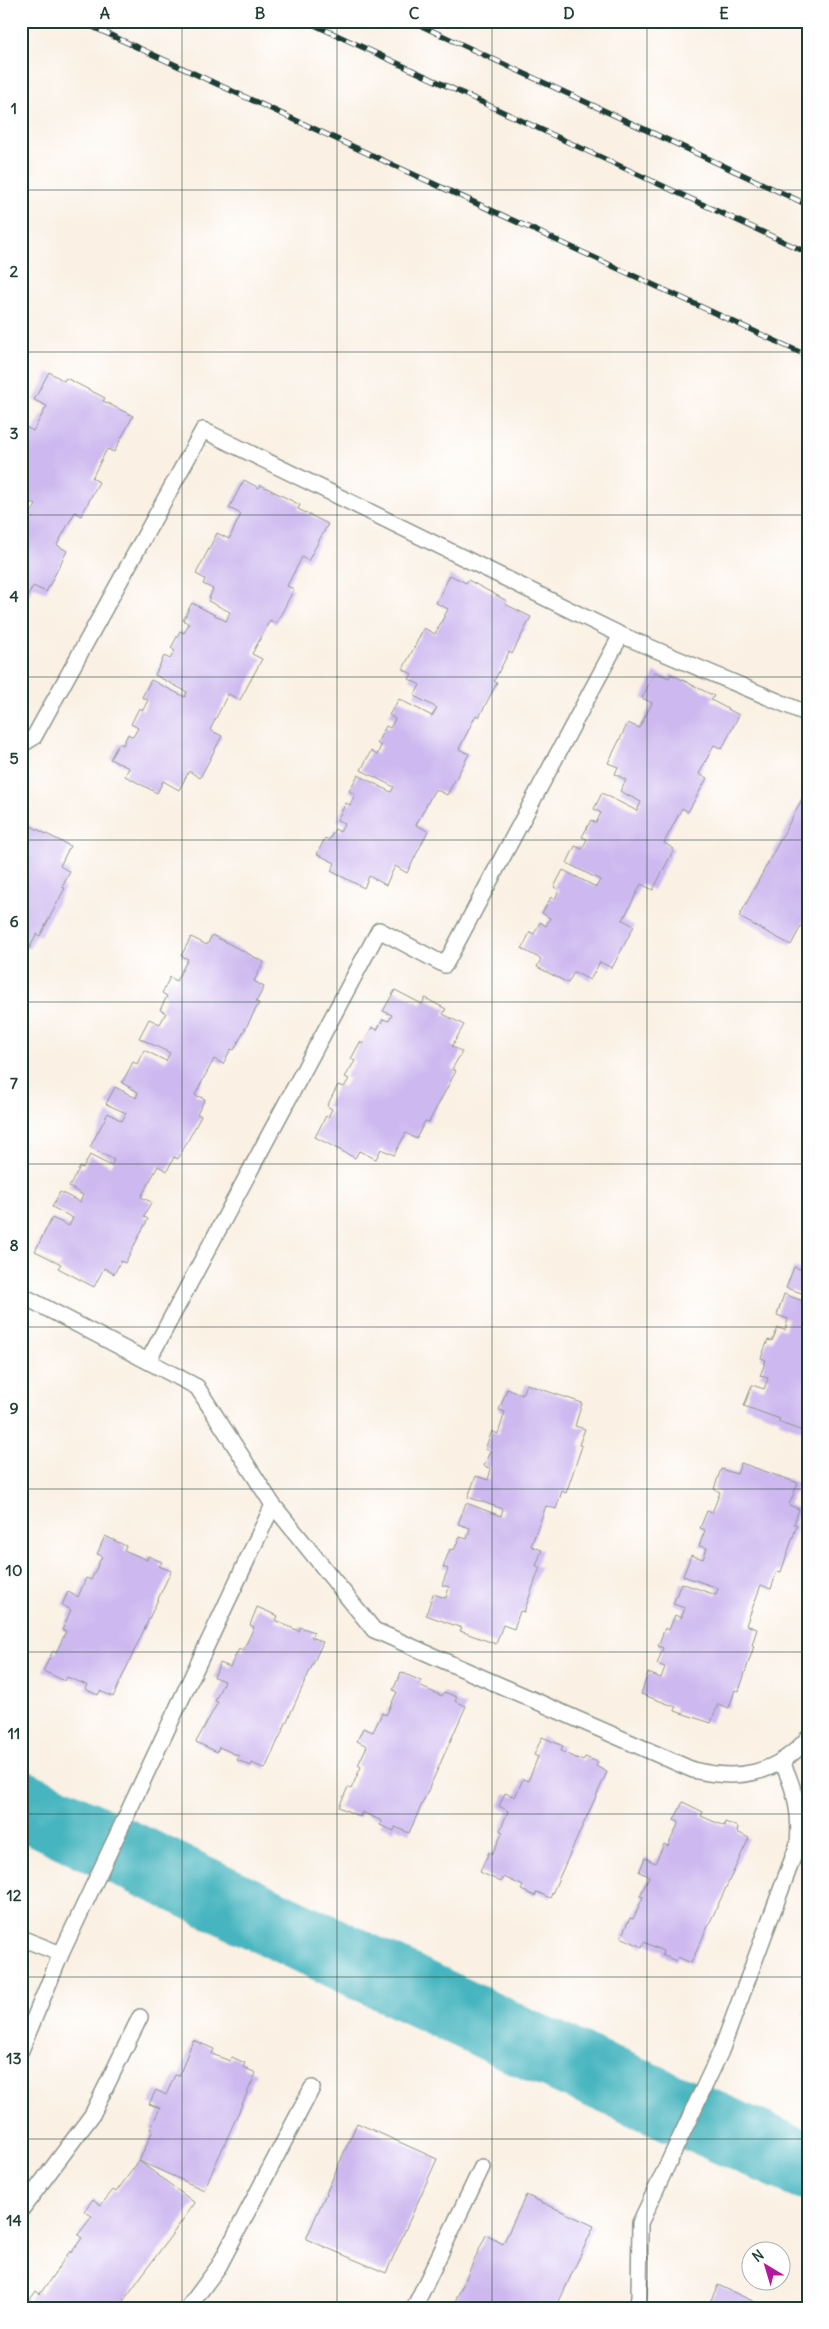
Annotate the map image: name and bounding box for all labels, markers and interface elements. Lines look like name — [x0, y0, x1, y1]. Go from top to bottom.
text: A — [100, 3, 110, 23]
text: B — [255, 3, 266, 23]
text: C — [409, 3, 420, 23]
text: D — [563, 3, 575, 23]
text: E — [719, 3, 729, 23]
text: 1 — [11, 98, 17, 118]
text: 2 — [10, 261, 19, 281]
text: 3 — [9, 423, 19, 443]
text: 4 — [9, 586, 19, 606]
text: 5 — [9, 748, 19, 768]
text: 6 — [9, 911, 19, 931]
text: 7 — [10, 1073, 18, 1093]
text: 8 — [9, 1235, 19, 1255]
text: 9 — [9, 1398, 19, 1418]
text: 10 — [6, 1560, 22, 1580]
text: 11 — [8, 1723, 20, 1743]
text: 12 — [6, 1885, 22, 1905]
text: 13 — [6, 2048, 22, 2068]
text: 14 — [6, 2210, 22, 2230]
north arrow — [742, 2242, 792, 2292]
text: N — [749, 2246, 767, 2266]

